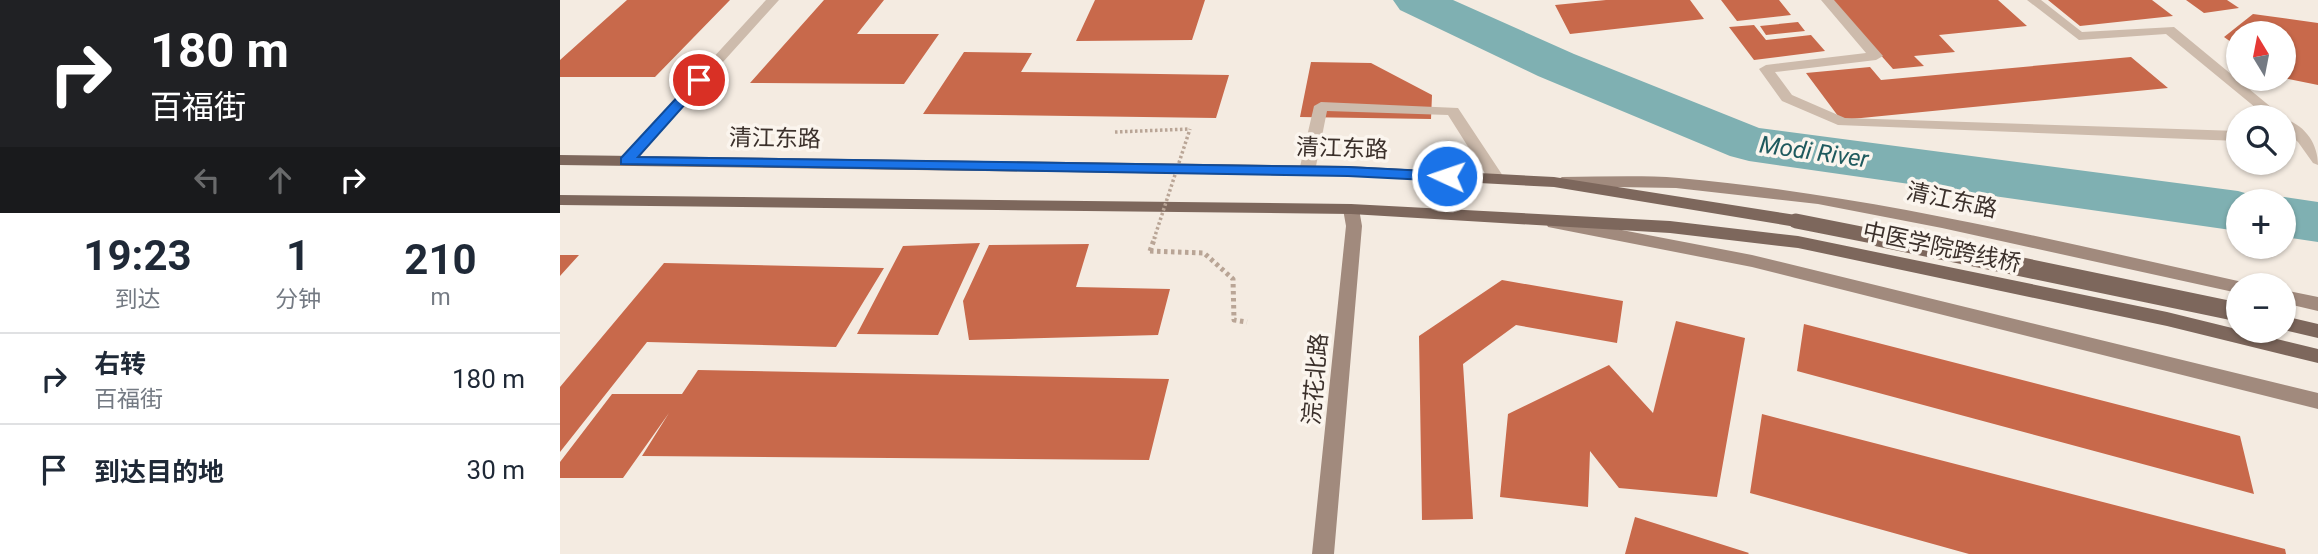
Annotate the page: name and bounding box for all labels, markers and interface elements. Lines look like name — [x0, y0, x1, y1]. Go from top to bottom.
north arrow — [2226, 21, 2296, 91]
map controls — [2226, 21, 2296, 343]
text: 180 m — [150, 22, 289, 79]
icon: right — [35, 28, 126, 119]
pin — [669, 50, 729, 110]
icon: arrive — [680, 61, 718, 99]
text: 百福街 — [150, 88, 246, 126]
button: search — [2226, 105, 2296, 175]
street label: 清江东路 — [729, 124, 821, 153]
water label: Modi River — [1758, 131, 1871, 174]
street label: 清江东路 — [1296, 133, 1388, 164]
position arrow — [1410, 139, 1484, 213]
icon: left — [188, 161, 226, 199]
icon: ahead — [261, 161, 299, 199]
icon: right — [334, 161, 372, 199]
street label: 清江东路 — [1904, 178, 2000, 223]
button: + — [2226, 189, 2296, 259]
street label: 中医学院跨线桥 — [1860, 218, 2023, 277]
text: 19:23 — [83, 231, 192, 280]
text: 1 — [286, 231, 310, 280]
text: 210 — [404, 235, 477, 284]
button: − — [2226, 273, 2296, 343]
text: m — [430, 284, 451, 311]
text: 到达 — [114, 286, 160, 313]
text: 分钟 — [275, 286, 321, 313]
street label: 浣花北路 — [1298, 332, 1333, 426]
text: 右转 — [94, 349, 146, 379]
icon: right — [35, 360, 73, 398]
text: 180 m — [452, 364, 525, 394]
text: 百福街 — [94, 386, 163, 413]
icon: arrive — [35, 451, 73, 489]
text: 30 m — [467, 455, 525, 485]
text: 到达目的地 — [94, 457, 224, 487]

